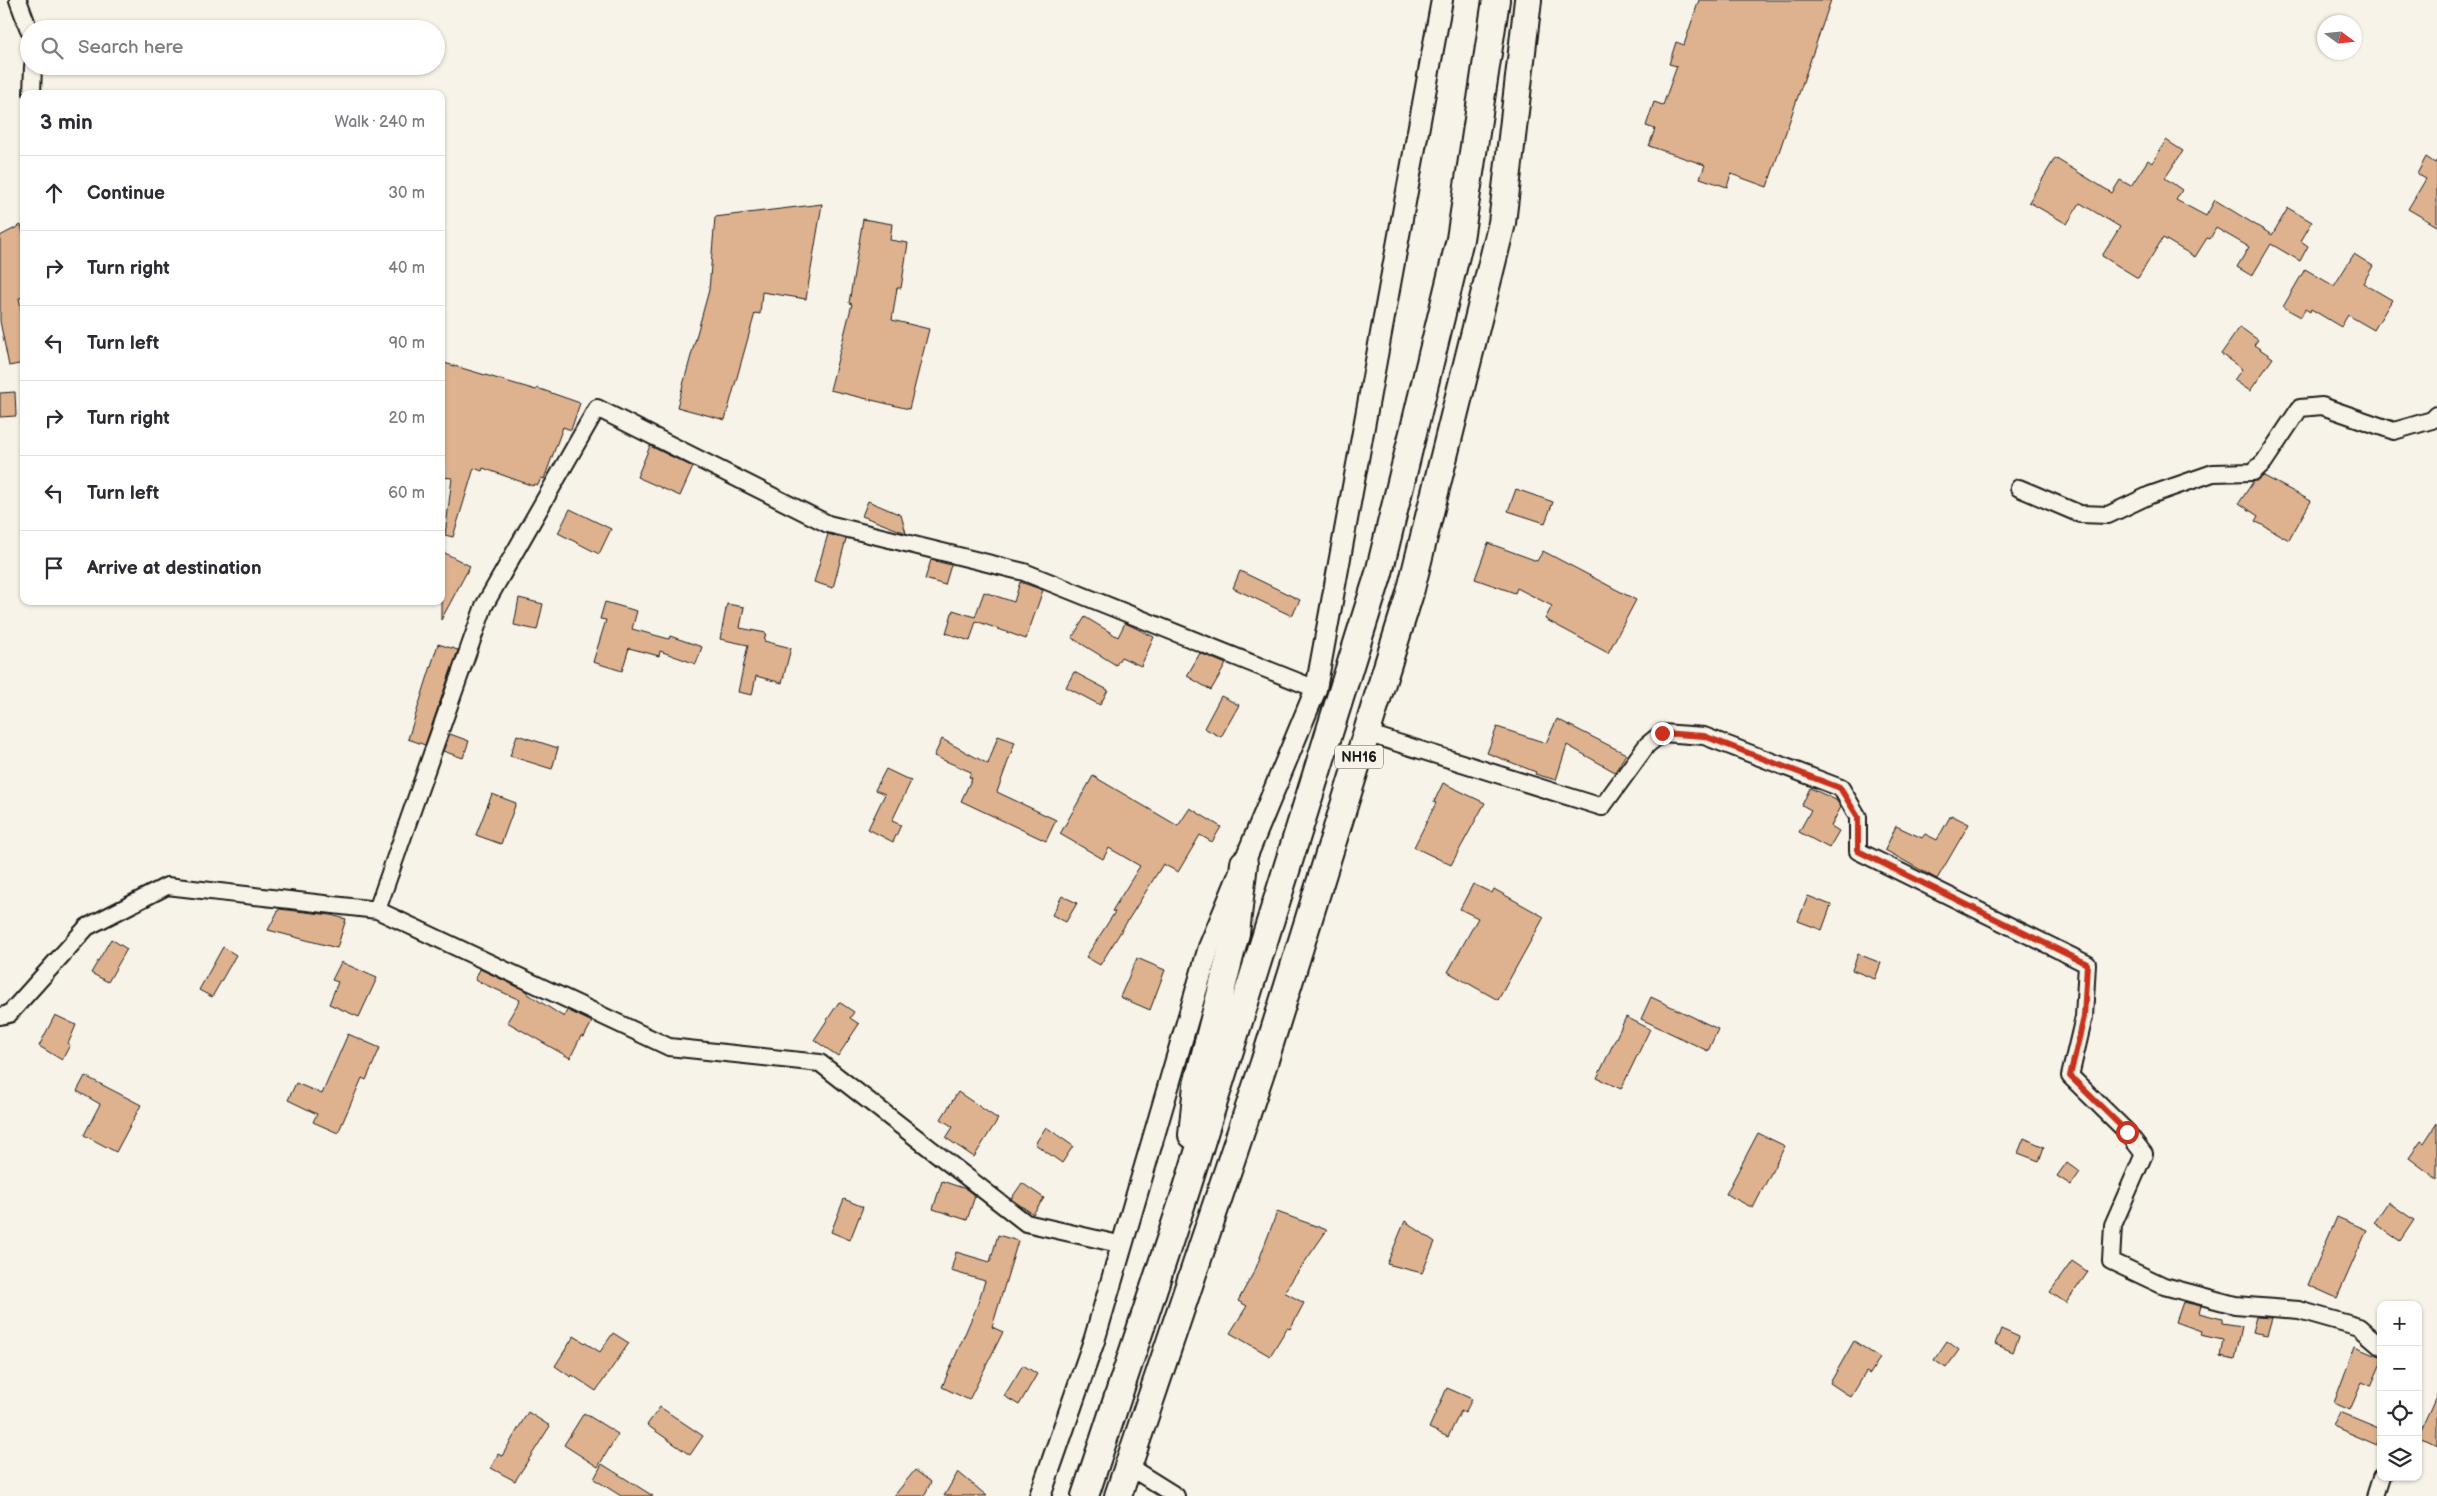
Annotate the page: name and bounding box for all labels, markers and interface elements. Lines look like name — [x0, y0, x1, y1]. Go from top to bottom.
north arrow — [2317, 15, 2362, 60]
search box — [20, 20, 445, 75]
icon: search — [38, 34, 66, 62]
text: Search here — [78, 36, 183, 59]
text: 3 min — [40, 110, 93, 135]
text: Walk · 240 m — [335, 113, 425, 132]
icon: ahead — [40, 179, 68, 207]
text: Continue — [87, 182, 165, 205]
text: 30 m — [388, 184, 425, 203]
icon: right — [40, 254, 68, 282]
text: Turn right — [87, 257, 170, 280]
text: 40 m — [388, 259, 425, 278]
icon: left — [40, 329, 68, 357]
text: Turn left — [87, 332, 159, 355]
text: 90 m — [389, 334, 425, 353]
icon: right — [40, 404, 68, 432]
text: Turn right — [87, 407, 170, 430]
text: 20 m — [389, 409, 425, 428]
icon: left — [40, 479, 68, 507]
text: Turn left — [87, 482, 159, 505]
text: 60 m — [388, 484, 425, 503]
icon: arrive — [40, 554, 68, 582]
text: Arrive at destination — [87, 557, 262, 580]
route end — [1651, 722, 1674, 745]
road number: NH16 — [1335, 746, 1383, 769]
route start — [2116, 1121, 2139, 1144]
map controls — [2377, 1301, 2422, 1481]
button: + — [2377, 1301, 2422, 1346]
button: − — [2377, 1346, 2422, 1391]
button: locate — [2377, 1391, 2422, 1436]
button: layers — [2377, 1436, 2422, 1481]

